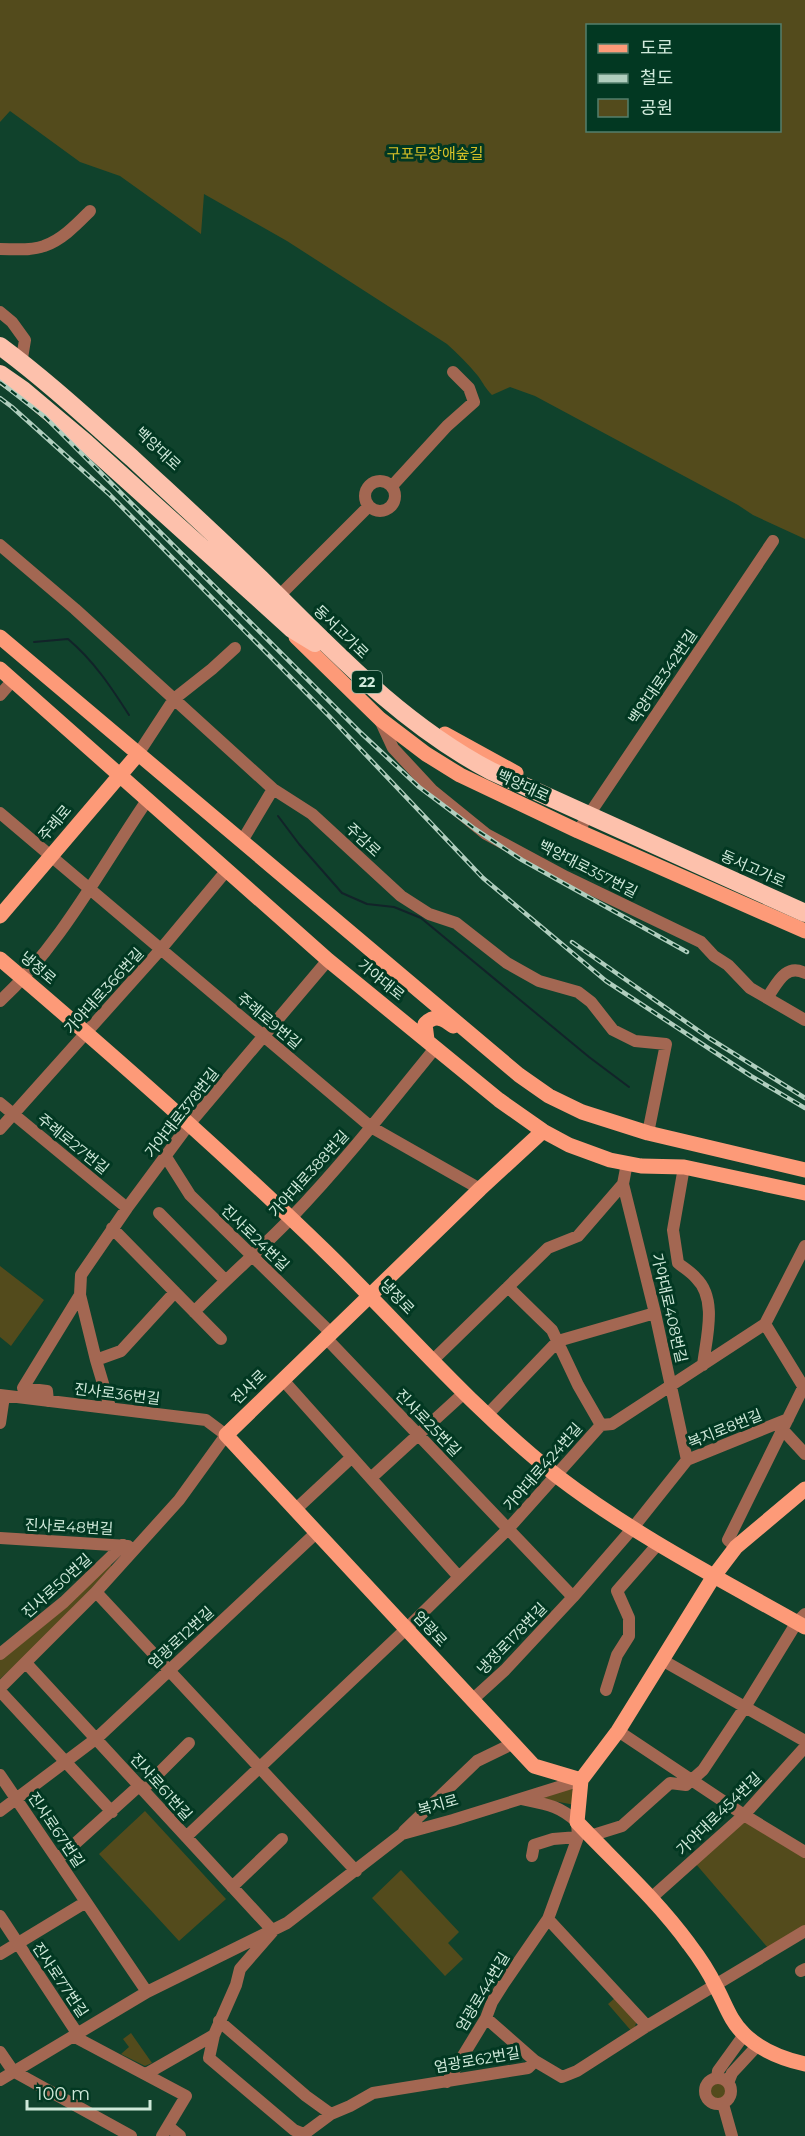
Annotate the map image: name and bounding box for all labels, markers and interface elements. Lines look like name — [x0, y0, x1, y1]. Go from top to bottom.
legend — [586, 24, 781, 132]
text: 도로 — [640, 37, 673, 59]
text: 철도 — [640, 67, 673, 89]
text: 공원 — [640, 97, 673, 119]
park label: 구포무장애숲길 — [387, 144, 483, 163]
street label: 백양대로 — [132, 423, 185, 474]
street label: 동서고가로 — [310, 601, 373, 662]
street label: 백양대로342번길 — [624, 626, 701, 727]
road number: 22 — [352, 671, 382, 693]
street label: 백양대로 — [494, 765, 552, 806]
street label: 주례로 — [34, 801, 75, 845]
street label: 주감로 — [342, 819, 385, 861]
street label: 백양대로357번길 — [536, 836, 641, 902]
street label: 동서고가로 — [718, 846, 789, 891]
street label: 가야대로366번길 — [60, 944, 147, 1038]
street label: 냉정로 — [16, 947, 60, 988]
street label: 가야대로 — [354, 955, 409, 1004]
street label: 주례로9번길 — [233, 988, 305, 1053]
street label: 가야대로378번길 — [141, 1064, 223, 1162]
street label: 주례로27번길 — [34, 1109, 113, 1178]
street label: 가야대로388번길 — [265, 1126, 353, 1221]
street label: 진사로24번길 — [217, 1201, 293, 1275]
street label: 가야대로408번길 — [648, 1251, 691, 1365]
street label: 냉정로 — [376, 1275, 419, 1318]
street label: 진사로 — [227, 1365, 270, 1408]
street label: 진사로36번길 — [73, 1379, 161, 1408]
street label: 진사로25번길 — [392, 1385, 465, 1460]
street label: 복지로8번길 — [685, 1405, 765, 1452]
street label: 가야대로424번길 — [499, 1419, 586, 1515]
street label: 진사로48번길 — [24, 1515, 114, 1538]
street label: 진사로50번길 — [18, 1549, 96, 1622]
street label: 냉정로178번길 — [473, 1599, 551, 1679]
street label: 엄광로12번길 — [144, 1602, 217, 1673]
street label: 엄광로 — [409, 1607, 451, 1650]
street label: 진사로61번길 — [126, 1749, 196, 1824]
street label: 가야대로454번길 — [672, 1768, 765, 1859]
street label: 진사로67번길 — [24, 1788, 89, 1871]
street label: 복지로 — [415, 1790, 460, 1819]
street label: 진사로77번길 — [28, 1938, 93, 2021]
street label: 엄광로44번길 — [452, 1949, 514, 2035]
street label: 엄광로62번길 — [433, 2043, 521, 2076]
scale bar — [27, 2073, 150, 2111]
text: 100 m — [36, 2083, 90, 2105]

